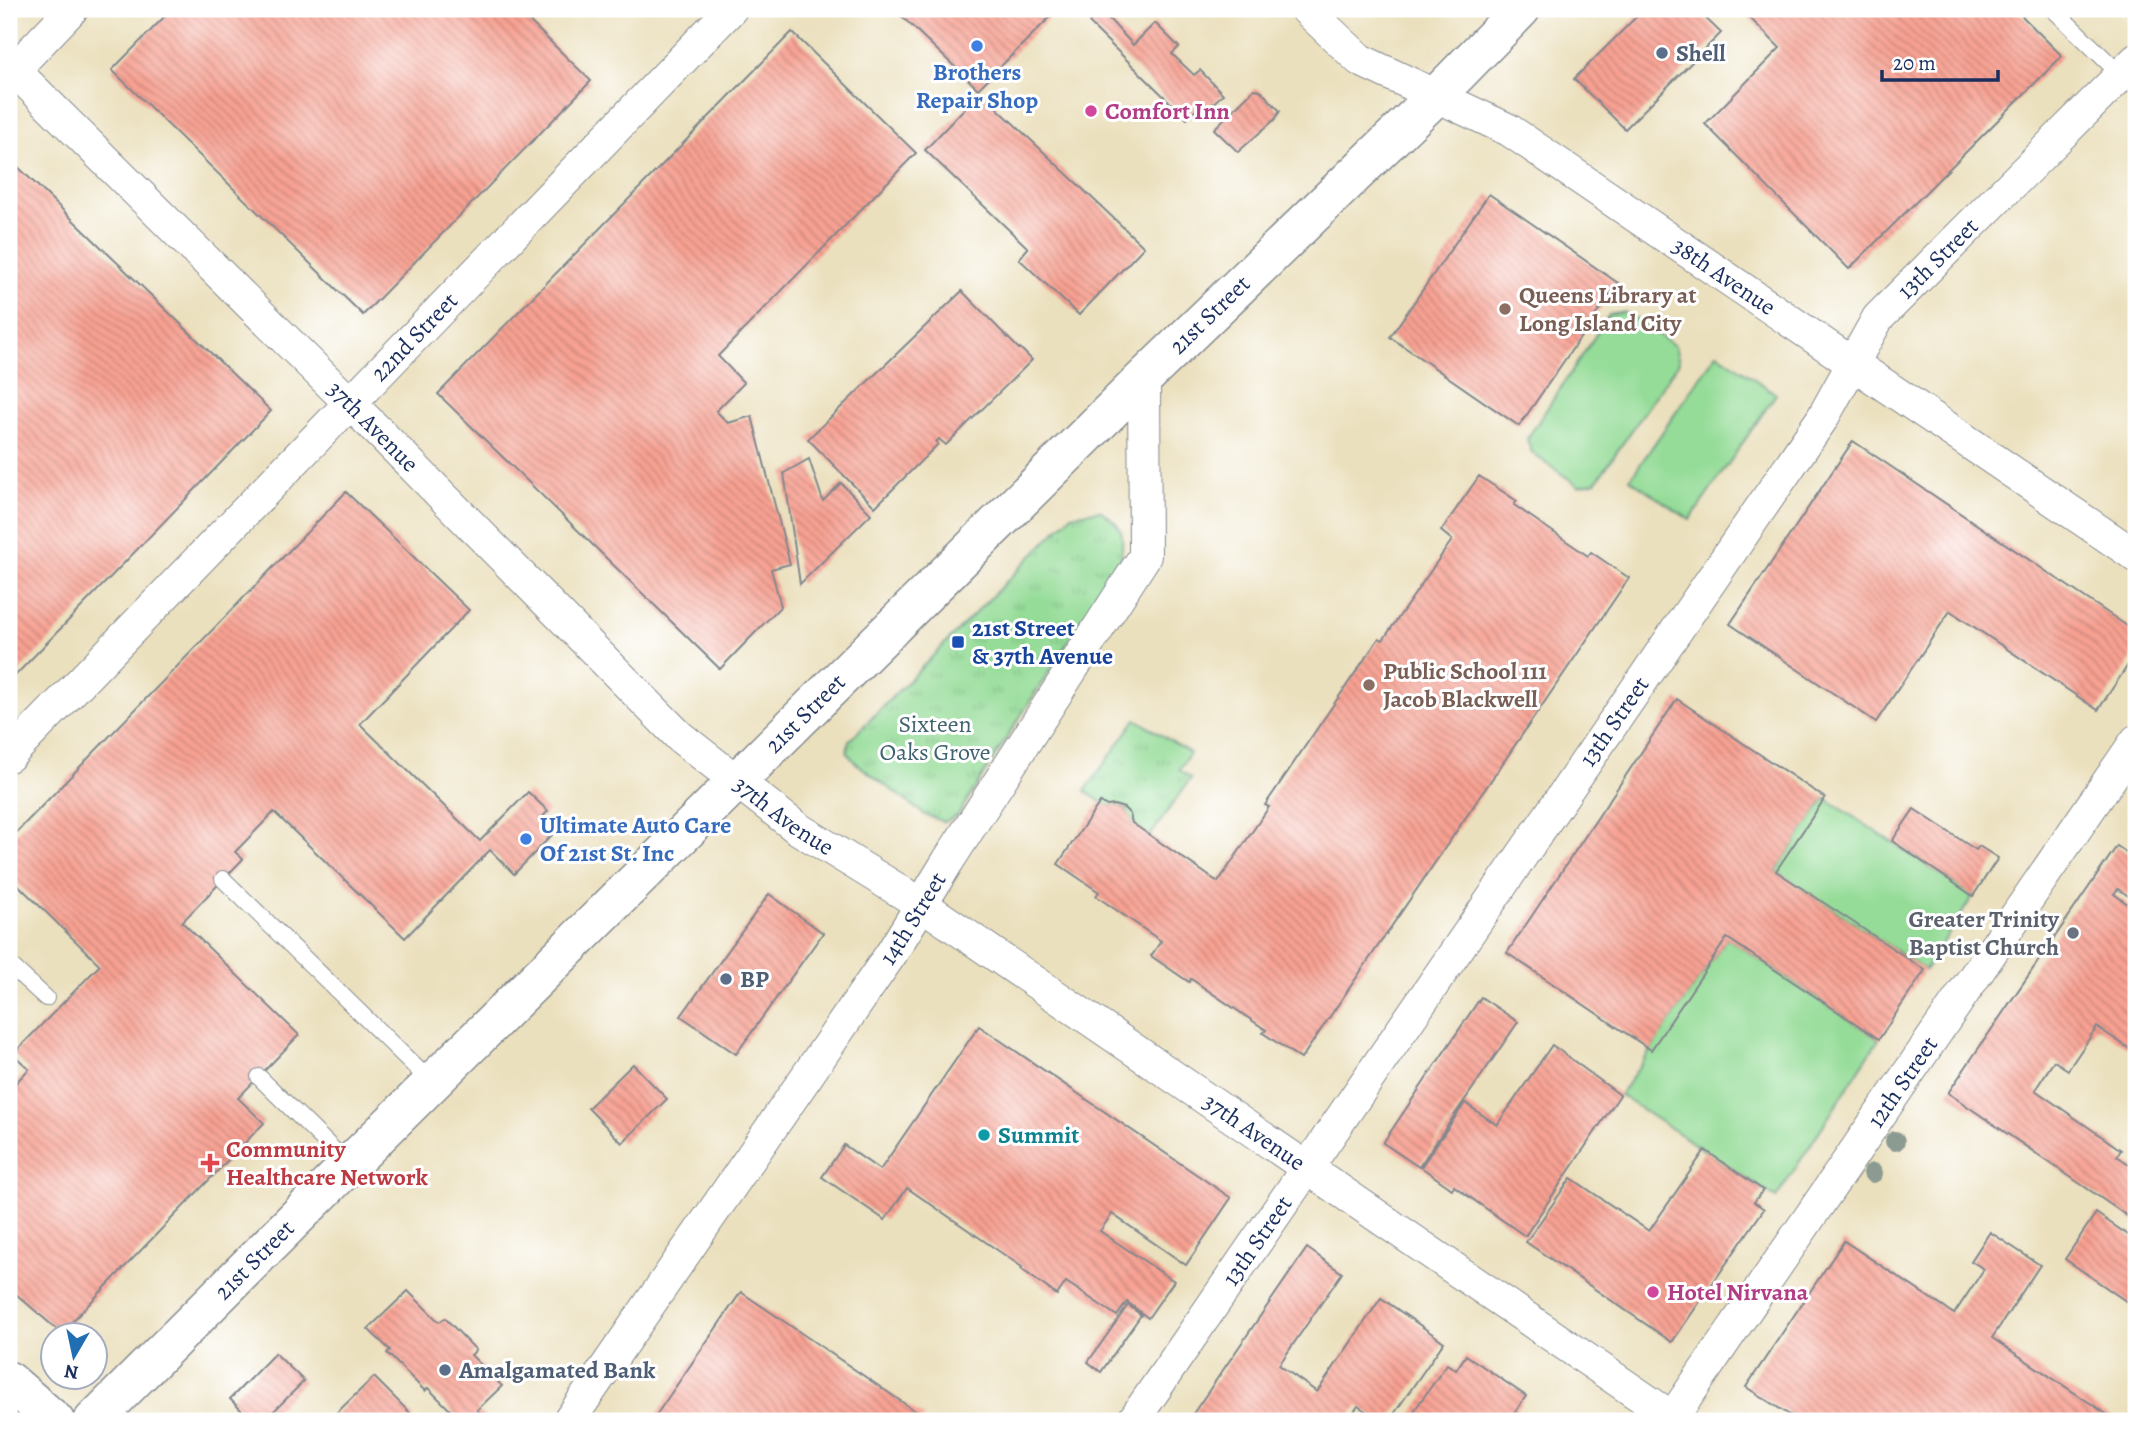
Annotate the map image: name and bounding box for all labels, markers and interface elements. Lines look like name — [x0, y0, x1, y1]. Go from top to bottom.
place label: Shell — [1676, 37, 1726, 69]
marker: Brothers Repair Shop — [969, 38, 985, 54]
scale bar — [1882, 38, 1998, 82]
marker: Shell — [1654, 45, 1670, 61]
text: 20 m — [1893, 49, 1936, 77]
place label: Brothers Repair Shop — [916, 56, 1038, 116]
place label: Comfort Inn — [1105, 95, 1230, 127]
marker: Comfort Inn — [1083, 103, 1099, 119]
street label: 13th Street — [1890, 211, 1985, 306]
street label: 38th Avenue — [1666, 230, 1782, 323]
street label: 21st Street — [1162, 268, 1257, 361]
place label: Queens Library at Long Island City — [1519, 279, 1696, 339]
street label: 22nd Street — [364, 285, 465, 388]
marker: Queens Library at Long Island City — [1497, 301, 1513, 317]
street label: 37th Avenue — [320, 374, 426, 479]
place label: 21st Street & 37th Avenue — [972, 612, 1113, 672]
marker: 21st Street & 37th Avenue — [950, 634, 966, 650]
place label: Public School 111 Jacob Blackwell — [1383, 655, 1547, 715]
street label: 21st Street — [758, 666, 852, 760]
street label: 13th Street — [1572, 670, 1656, 773]
marker: Public School 111 Jacob Blackwell — [1361, 677, 1377, 693]
park label: Sixteen Oaks Grove — [879, 708, 991, 768]
street label: 37th Avenue — [727, 768, 840, 863]
place label: Ultimate Auto Care Of 21st St. Inc — [540, 809, 731, 869]
marker: Ultimate Auto Care Of 21st St. Inc — [518, 831, 534, 847]
street label: 14th Street — [872, 866, 954, 971]
place label: Greater Trinity Baptist Church — [1909, 903, 2060, 963]
marker: Greater Trinity Baptist Church — [2065, 925, 2081, 941]
place label: BP — [740, 963, 769, 995]
marker: BP — [718, 971, 734, 987]
street label: 12th Street — [1860, 1030, 1945, 1134]
street label: 37th Avenue — [1197, 1086, 1312, 1178]
place label: Summit — [998, 1119, 1079, 1151]
marker: Summit — [976, 1127, 992, 1143]
place label: Community Healthcare Network — [226, 1133, 428, 1193]
marker: Community Healthcare Network — [200, 1153, 220, 1173]
street label: 13th Street — [1215, 1189, 1299, 1292]
street label: 21st Street — [207, 1213, 301, 1307]
place label: Hotel Nirvana — [1667, 1276, 1809, 1308]
marker: Hotel Nirvana — [1645, 1284, 1661, 1300]
north arrow — [38, 1322, 108, 1392]
place label: Amalgamated Bank — [458, 1354, 656, 1386]
text: N — [62, 1358, 80, 1386]
marker: Amalgamated Bank — [437, 1362, 453, 1378]

